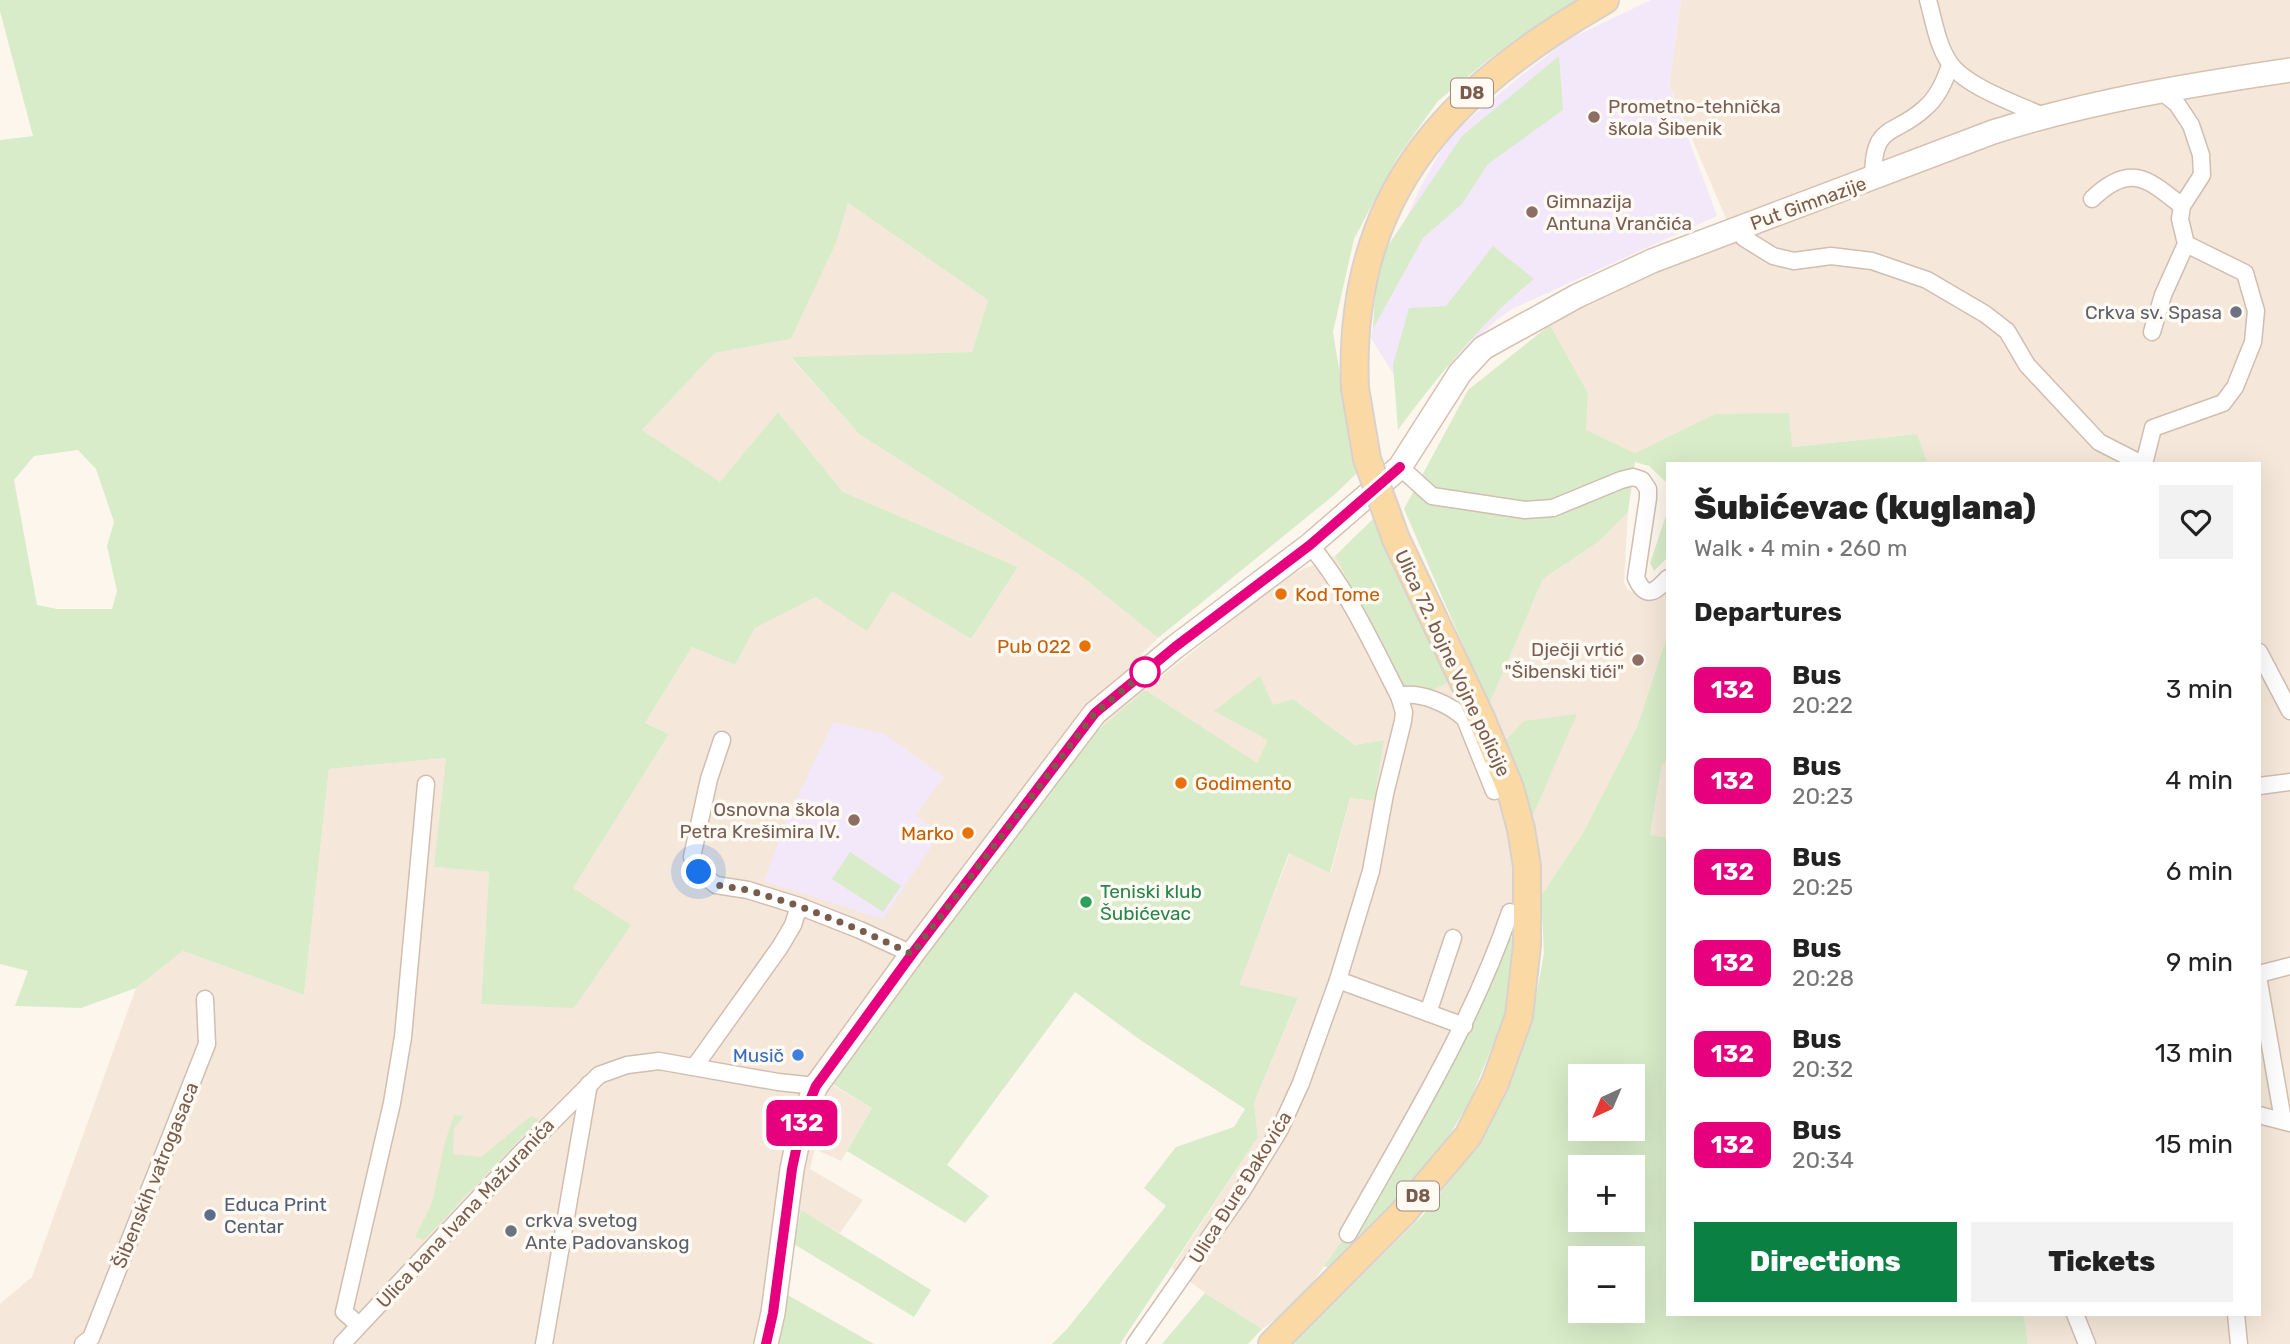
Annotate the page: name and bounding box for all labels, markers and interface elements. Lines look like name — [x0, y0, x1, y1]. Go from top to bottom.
road number: D8 — [1451, 78, 1493, 108]
place label: Prometno-tehnička škola Šibenik — [1608, 95, 1781, 140]
marker: Prometno-tehnička škola Šibenik — [1586, 109, 1602, 125]
street label: Put Gimnazije — [1747, 172, 1869, 235]
place label: Gimnazija Antuna Vrančića — [1546, 190, 1692, 235]
marker: Gimnazija Antuna Vrančića — [1524, 204, 1540, 220]
place label: Crkva sv. Spasa — [2085, 301, 2222, 324]
marker: Crkva sv. Spasa — [2228, 304, 2244, 320]
button: heart — [2159, 485, 2233, 559]
text: Šubićevac (kuglana) — [1694, 488, 2036, 527]
text: Walk · 4 min · 260 m — [1694, 534, 1908, 562]
street label: Ulica 72. bojne Vojne policije — [1390, 546, 1515, 780]
place label: Kod Tome — [1295, 583, 1380, 606]
marker: Kod Tome — [1273, 586, 1289, 602]
text: Departures — [1694, 597, 1842, 628]
place label: Pub 022 — [997, 635, 1071, 658]
marker: Pub 022 — [1077, 638, 1093, 654]
place label: Dječji vrtić "Šibenski tići" — [1504, 638, 1624, 683]
marker: Dječji vrtić "Šibenski tići" — [1630, 652, 1646, 668]
unlabelled marker — [1130, 657, 1160, 687]
text: Bus — [1792, 660, 1841, 691]
text: 3 min — [2166, 674, 2233, 705]
text: 132 — [1711, 676, 1754, 704]
text: 20:22 — [1792, 691, 1853, 719]
text: Bus — [1792, 751, 1841, 782]
text: 4 min — [2165, 765, 2233, 796]
text: 132 — [1711, 767, 1754, 795]
place label: Godimento — [1195, 772, 1292, 795]
marker: Godimento — [1173, 775, 1189, 791]
text: 20:23 — [1792, 782, 1853, 810]
place label: Osnovna škola Petra Krešimira IV. — [680, 798, 840, 843]
marker: Osnovna škola Petra Krešimira IV. — [846, 812, 862, 828]
place label: Marko — [901, 822, 954, 845]
marker: Marko — [960, 825, 976, 841]
text: Bus — [1792, 842, 1841, 873]
your location — [681, 854, 716, 889]
text: 6 min — [2166, 856, 2233, 887]
text: 132 — [1711, 858, 1754, 886]
text: 20:25 — [1792, 873, 1853, 901]
place label: Teniski klub Šubićevac — [1100, 880, 1202, 925]
marker: Teniski klub Šubićevac — [1078, 894, 1094, 910]
text: Bus — [1792, 933, 1841, 964]
text: 9 min — [2166, 947, 2233, 978]
text: 132 — [1711, 949, 1754, 977]
text: 20:28 — [1792, 964, 1854, 992]
text: Bus — [1792, 1024, 1841, 1055]
text: 13 min — [2155, 1038, 2233, 1069]
text: 132 — [1711, 1040, 1754, 1068]
place label: Musič — [733, 1044, 784, 1067]
marker: Musič — [790, 1047, 806, 1063]
text: 20:32 — [1792, 1055, 1853, 1083]
north arrow — [1568, 1064, 1645, 1141]
map controls — [1568, 1064, 1645, 1323]
street label: Šibenskih vatrogasaca — [108, 1079, 203, 1272]
line badge: 132 — [762, 1100, 842, 1146]
street label: Ulica Đure Đakovića — [1184, 1107, 1297, 1268]
text: 132 — [780, 1109, 824, 1137]
street label: Ulica bana Ivana Mažuranića — [372, 1114, 559, 1313]
text: Bus — [1792, 1115, 1841, 1146]
text: 15 min — [2155, 1129, 2233, 1160]
text: 132 — [1711, 1131, 1754, 1159]
text: 20:34 — [1792, 1146, 1854, 1174]
button: + — [1568, 1155, 1645, 1232]
road number: D8 — [1397, 1182, 1439, 1210]
place label: Educa Print Centar — [224, 1193, 327, 1238]
marker: Educa Print Centar — [202, 1207, 218, 1223]
place label: crkva svetog Ante Padovanskog — [525, 1209, 690, 1254]
button: Directions — [1694, 1222, 1957, 1302]
button: Tickets — [1971, 1222, 2233, 1302]
marker: crkva svetog Ante Padovanskog — [503, 1223, 519, 1239]
button: − — [1568, 1246, 1645, 1323]

